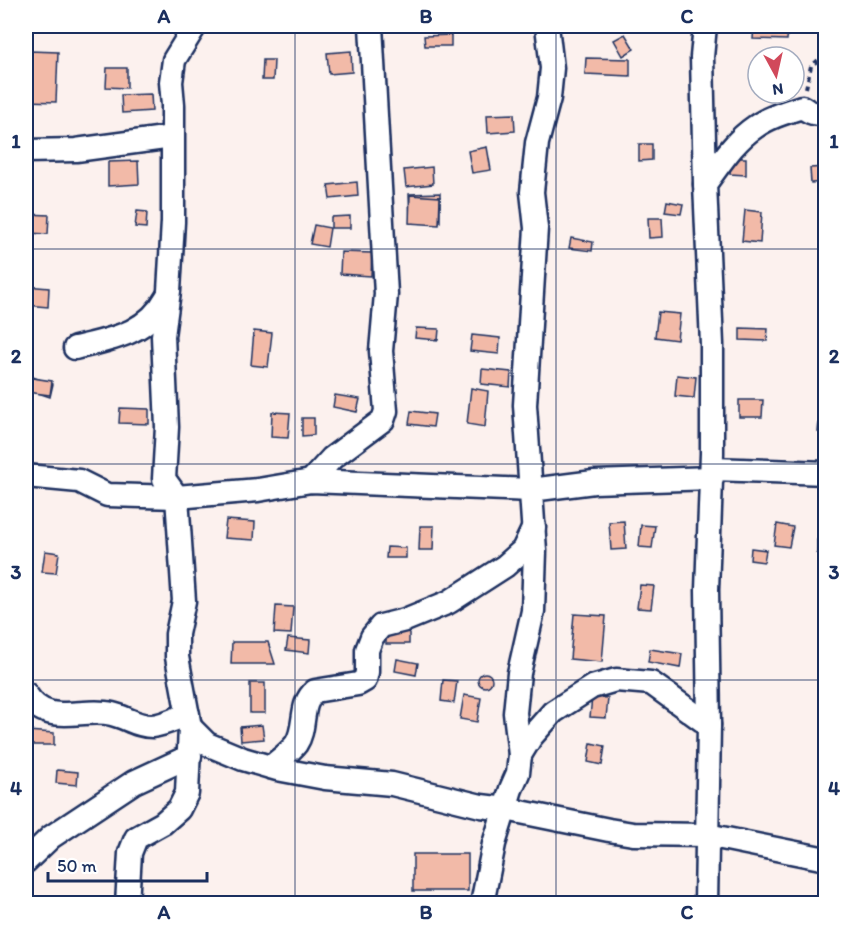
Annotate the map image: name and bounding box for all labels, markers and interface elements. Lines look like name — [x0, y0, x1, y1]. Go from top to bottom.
text: A — [157, 4, 171, 28]
text: B — [420, 4, 433, 28]
text: C — [681, 4, 694, 28]
north arrow — [746, 45, 806, 105]
text: N — [771, 79, 785, 100]
text: 1 — [11, 129, 21, 153]
text: 1 — [829, 129, 839, 153]
text: 2 — [11, 344, 22, 368]
text: 2 — [829, 344, 840, 368]
text: 3 — [11, 560, 22, 584]
text: 3 — [829, 560, 840, 584]
text: 4 — [10, 776, 22, 800]
text: 4 — [828, 776, 840, 800]
scale bar — [48, 845, 207, 883]
text: 50 m — [57, 855, 97, 877]
text: A — [157, 900, 171, 924]
text: B — [420, 900, 433, 924]
text: C — [681, 900, 694, 924]

